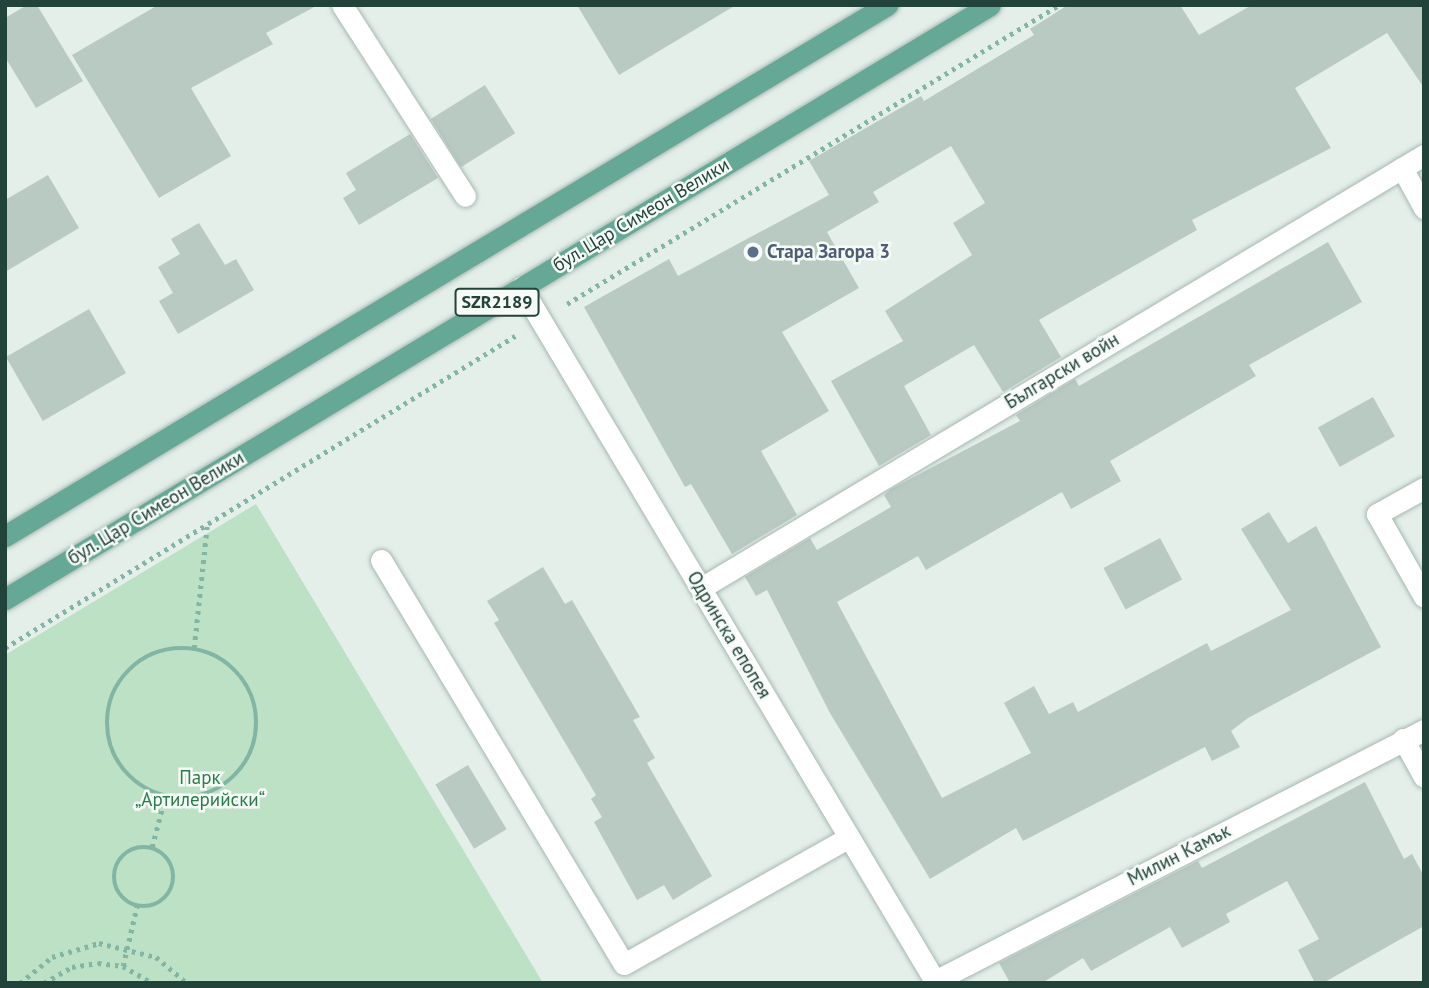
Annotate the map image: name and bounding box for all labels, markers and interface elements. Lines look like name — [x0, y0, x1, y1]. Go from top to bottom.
street label: бул. Цар Симеон Велики — [548, 153, 734, 277]
place label: Стара Загора 3 — [767, 241, 890, 263]
marker: Стара Загора 3 — [745, 244, 761, 260]
road number: SZR2189 — [453, 288, 541, 316]
street label: Български войн — [1001, 328, 1123, 414]
street label: бул. Цар Симеон Велики — [63, 446, 249, 570]
street label: Одринска епопея — [682, 567, 776, 703]
park label: Парк „Артилерийски“ — [135, 767, 265, 811]
street label: Милин Камък — [1124, 819, 1234, 891]

